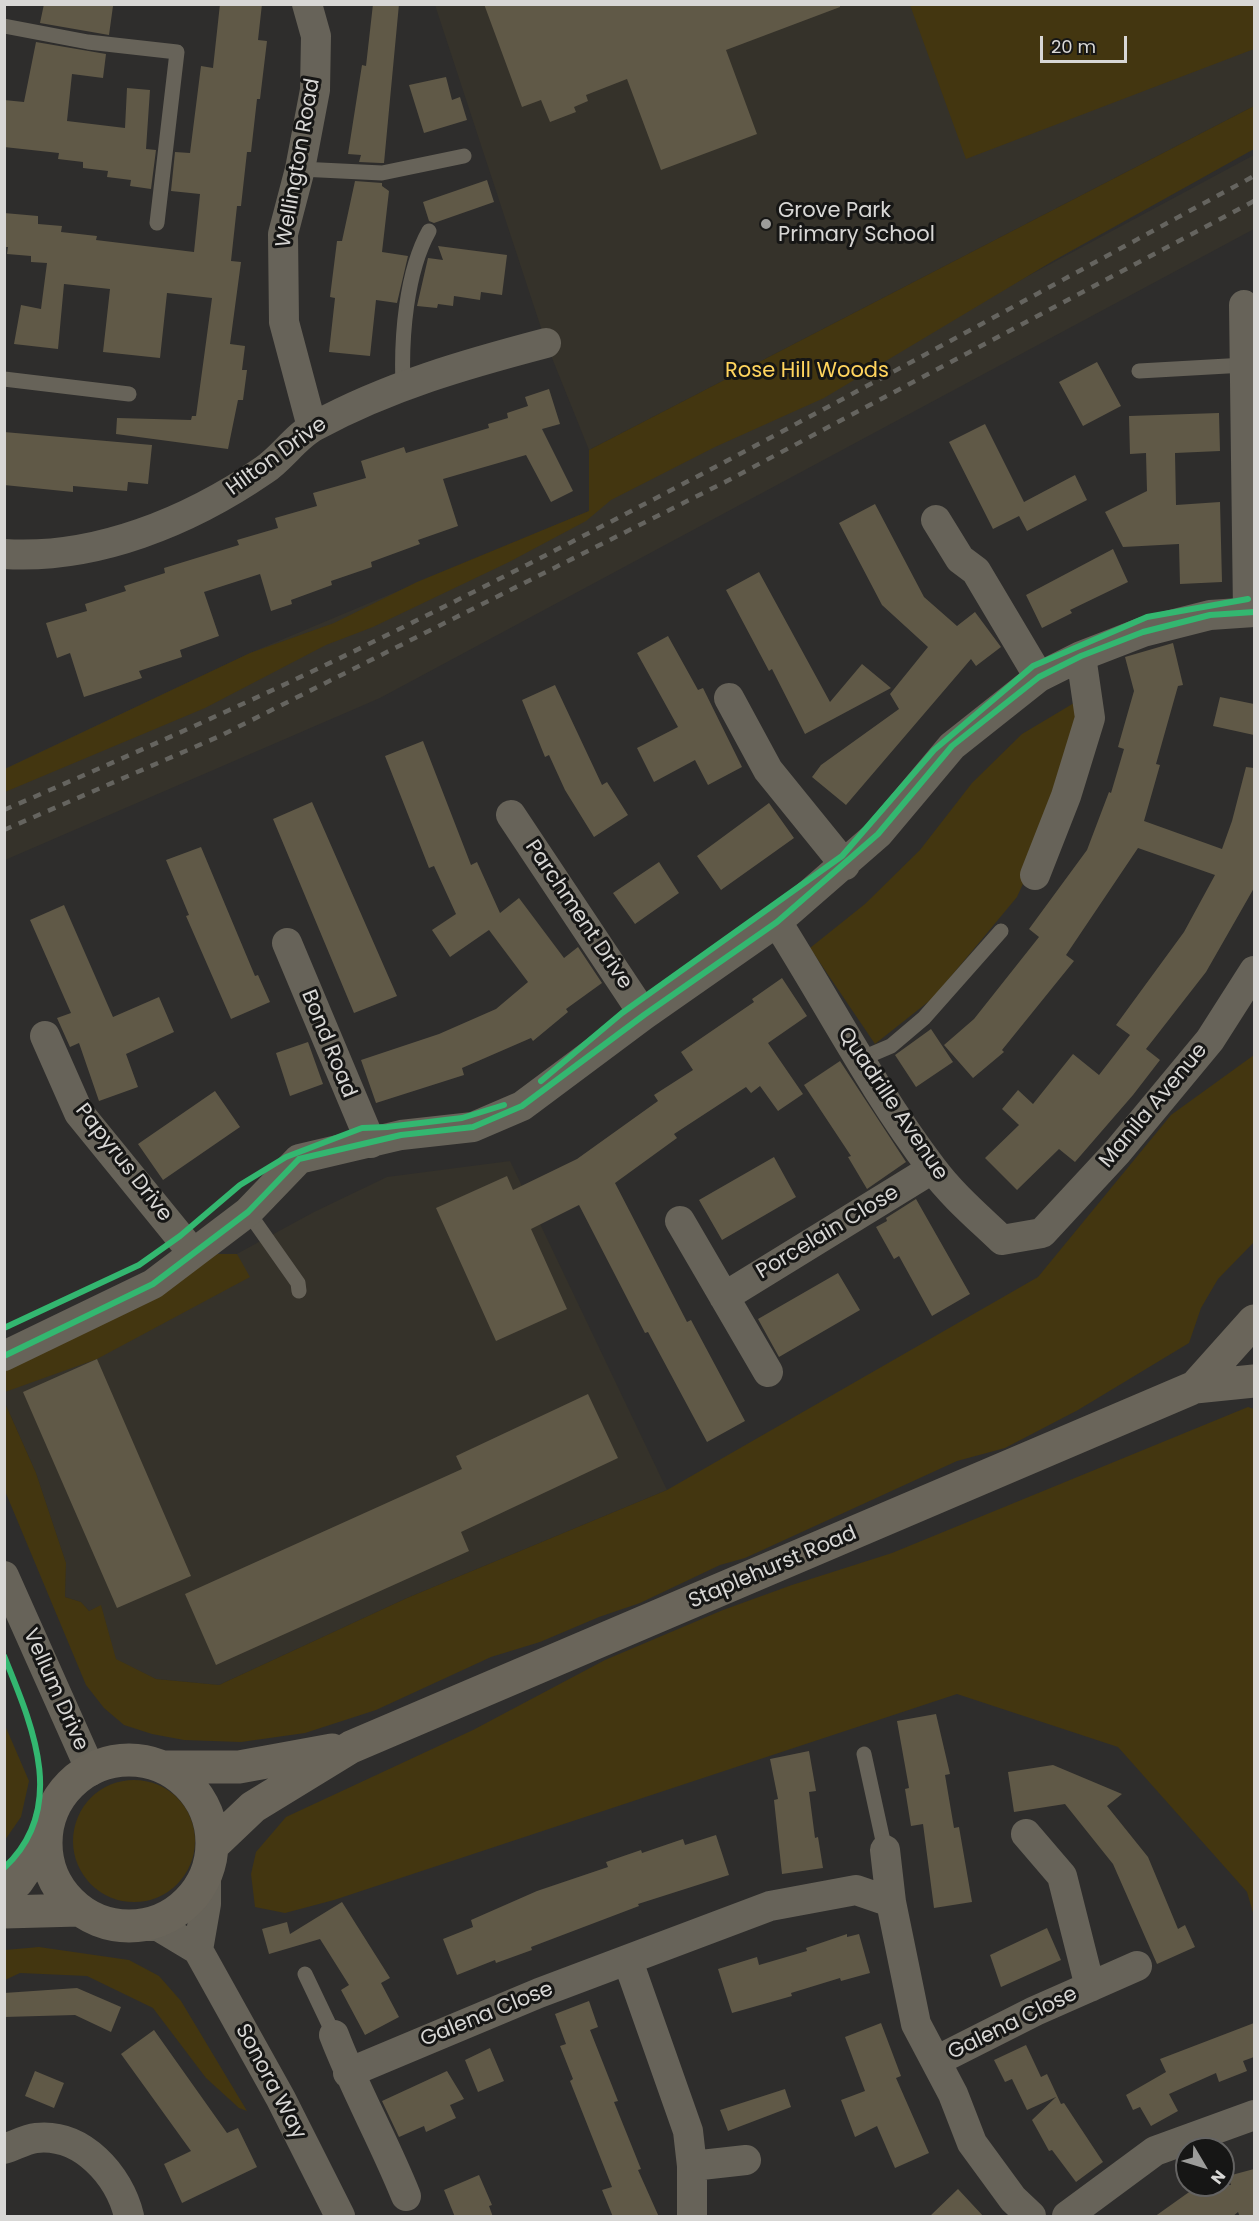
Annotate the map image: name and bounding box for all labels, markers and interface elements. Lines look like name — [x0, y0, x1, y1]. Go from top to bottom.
scale bar — [1043, 24, 1130, 62]
text: 20 m — [1051, 34, 1096, 59]
street label: Wellington Road — [272, 76, 326, 250]
place label: Grove Park Primary School — [778, 199, 935, 249]
marker: Grove Park Primary School — [759, 217, 773, 231]
park label: Rose Hill Woods — [725, 359, 889, 385]
street label: Hilton Drive — [222, 412, 332, 502]
street label: Parchment Drive — [519, 836, 637, 994]
street label: Bond Road — [295, 986, 361, 1102]
street label: Quadrille Avenue — [831, 1023, 953, 1185]
street label: Manila Avenue — [1095, 1039, 1213, 1173]
street label: Papyrus Drive — [69, 1099, 177, 1227]
street label: Porcelain Close — [752, 1181, 904, 1285]
street label: Staplehurst Road — [685, 1521, 861, 1615]
street label: Vellum Drive — [17, 1625, 93, 1755]
street label: Galena Close — [417, 1977, 557, 2053]
street label: Galena Close — [944, 1982, 1082, 2066]
street label: Sonora Way — [229, 2020, 311, 2144]
north arrow — [1175, 2137, 1235, 2197]
text: N — [1205, 2165, 1231, 2189]

